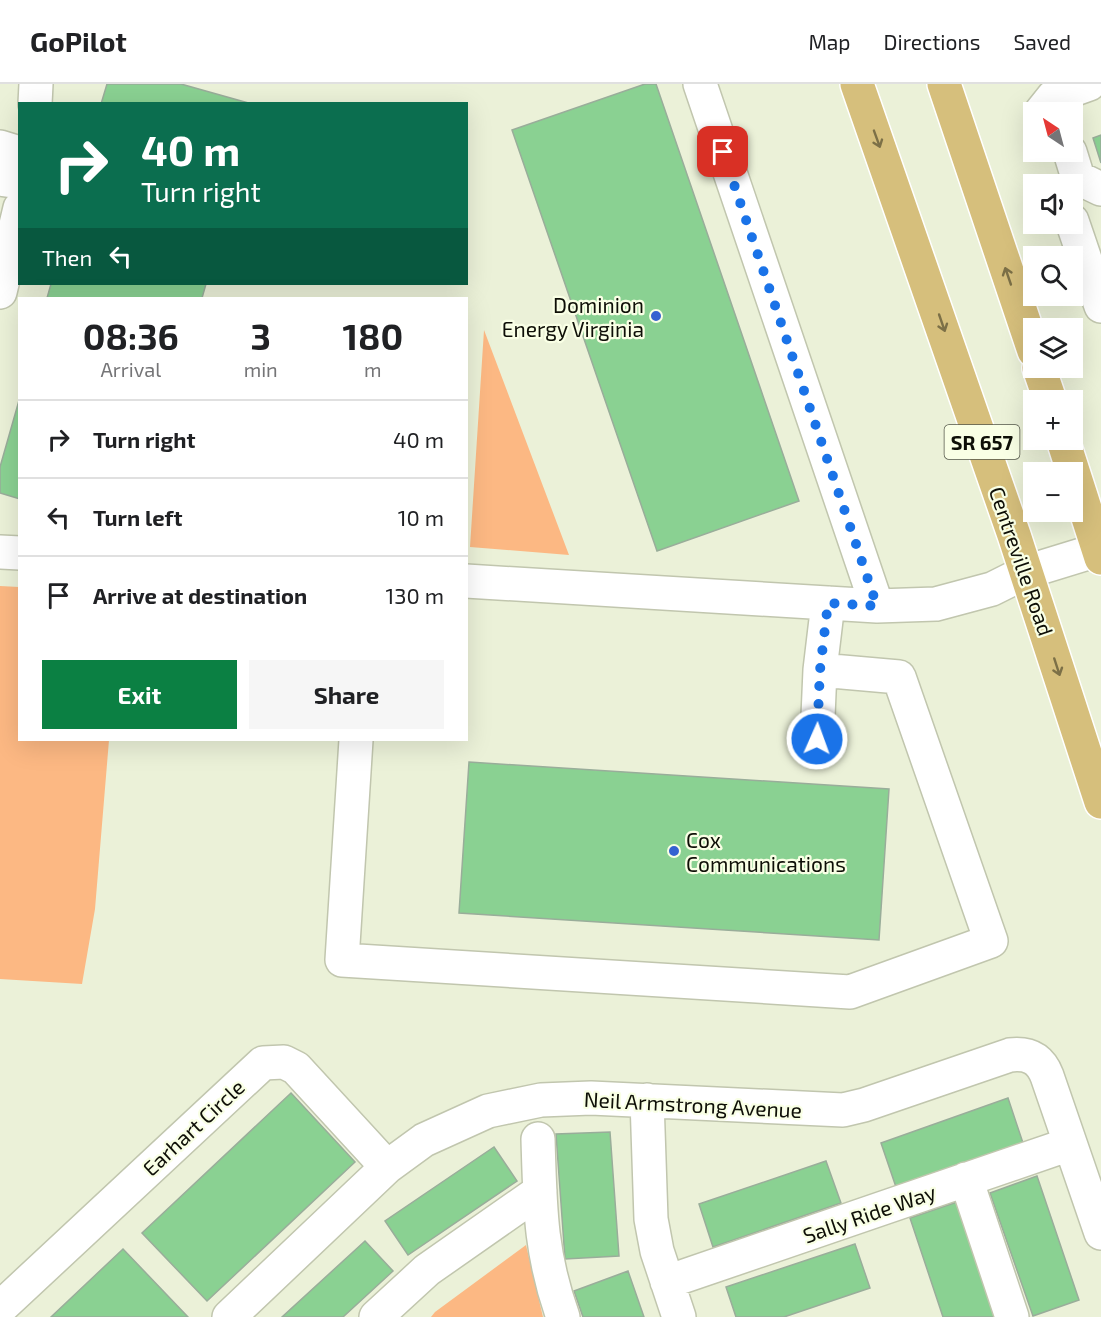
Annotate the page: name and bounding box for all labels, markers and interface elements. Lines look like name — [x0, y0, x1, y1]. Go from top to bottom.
text: GoPilot — [30, 24, 127, 58]
text: Map — [808, 29, 851, 54]
text: Directions — [884, 29, 980, 54]
text: Saved — [1013, 29, 1071, 54]
north arrow — [1023, 102, 1083, 162]
map controls — [1023, 102, 1083, 522]
text: 40 m — [141, 124, 240, 174]
icon: right — [42, 126, 120, 204]
pin — [697, 126, 748, 177]
one-way arrow — [872, 129, 883, 148]
icon: arrive — [706, 135, 739, 168]
button: sound — [1023, 174, 1083, 234]
text: Turn right — [141, 175, 261, 207]
icon: left — [104, 240, 137, 273]
text: Then — [42, 244, 92, 270]
button: search — [1023, 246, 1083, 306]
one-way arrow — [1002, 267, 1013, 286]
place label: Dominion Energy Virginia — [502, 292, 644, 341]
marker: Dominion Energy Virginia — [649, 309, 663, 323]
one-way arrow — [937, 313, 948, 332]
text: 08:36 — [83, 314, 179, 357]
text: 3 — [250, 314, 271, 357]
text: 180 — [343, 314, 403, 357]
button: layers — [1023, 318, 1083, 378]
text: Arrival — [100, 357, 161, 381]
text: min — [244, 357, 278, 381]
text: m — [364, 357, 382, 381]
button: + — [1023, 390, 1083, 450]
icon: right — [42, 423, 75, 456]
road number: SR 657 — [944, 425, 1020, 459]
text: Turn right — [93, 426, 195, 452]
text: 40 m — [393, 426, 444, 452]
button: − — [1023, 462, 1083, 522]
street label: Centreville Road — [985, 483, 1059, 639]
icon: left — [42, 501, 75, 534]
text: Turn left — [93, 504, 182, 530]
text: 10 m — [398, 504, 444, 530]
icon: arrive — [42, 579, 75, 612]
text: Arrive at destination — [93, 582, 307, 608]
text: 130 m — [386, 582, 444, 608]
one-way arrow — [1053, 657, 1064, 676]
button: Exit — [42, 660, 237, 729]
button: Share — [249, 660, 444, 729]
position arrow — [785, 707, 849, 771]
place label: Cox Communications — [686, 827, 846, 876]
marker: Cox Communications — [667, 844, 681, 858]
street label: Earhart Circle — [137, 1074, 249, 1180]
street label: Neil Armstrong Avenue — [583, 1086, 803, 1122]
street label: Sally Ride Way — [799, 1179, 939, 1247]

